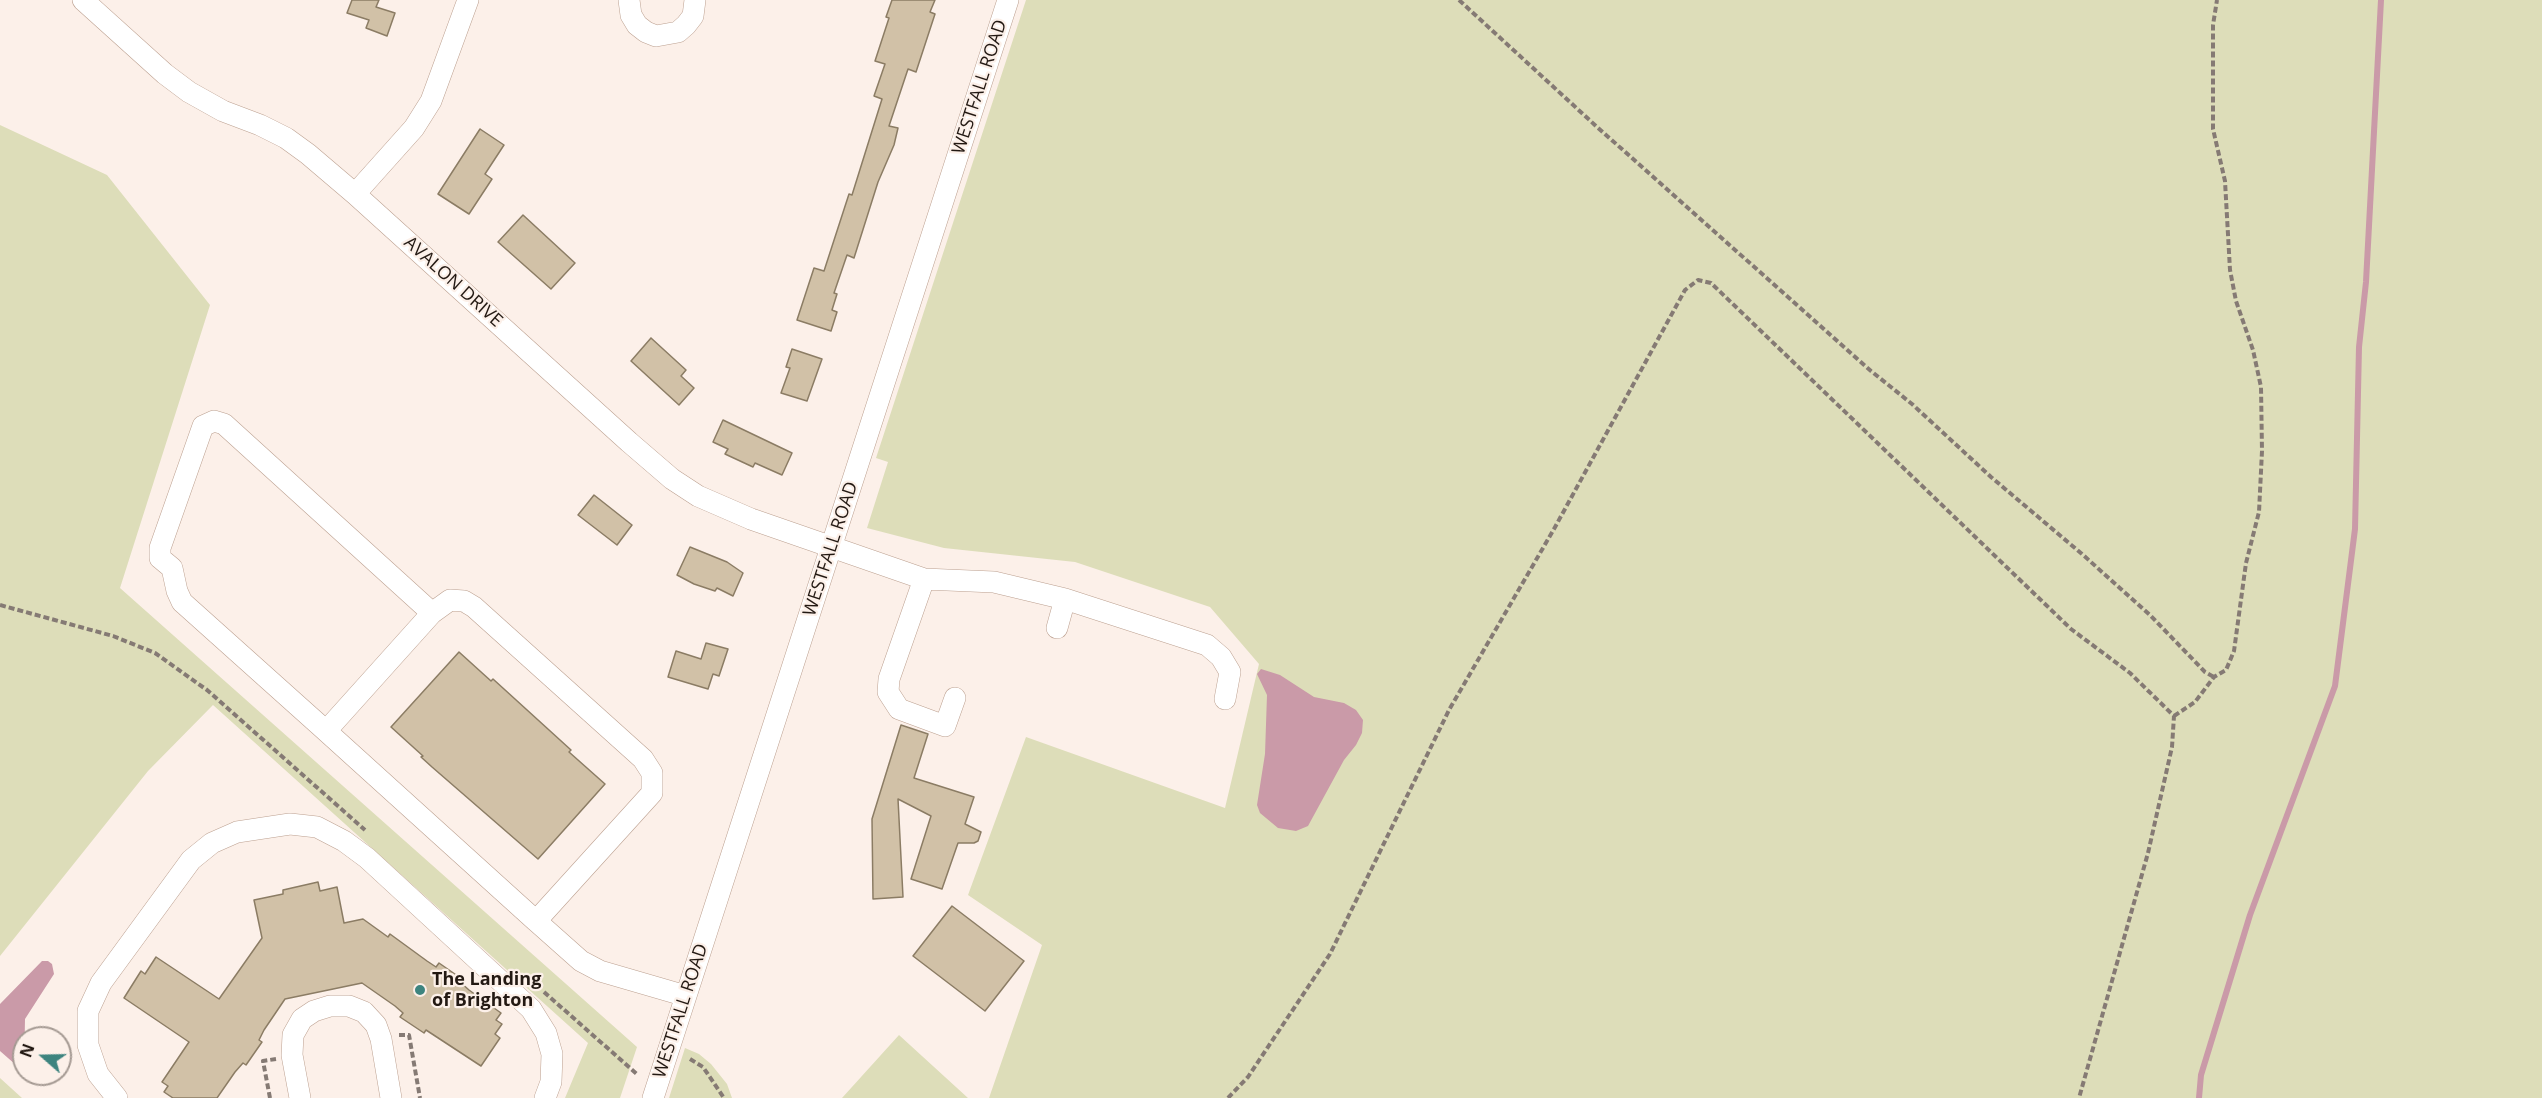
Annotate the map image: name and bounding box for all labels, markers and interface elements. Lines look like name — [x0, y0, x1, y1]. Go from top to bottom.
street label: WESTFALL ROAD — [948, 17, 1012, 157]
street label: AVALON DRIVE — [399, 232, 507, 332]
street label: WESTFALL ROAD — [799, 479, 863, 619]
street label: WESTFALL ROAD — [649, 941, 713, 1081]
place label: The Landing of Brighton — [432, 969, 541, 1012]
marker: The Landing of Brighton — [413, 983, 427, 997]
north arrow — [12, 1026, 72, 1086]
text: N — [14, 1041, 40, 1060]

